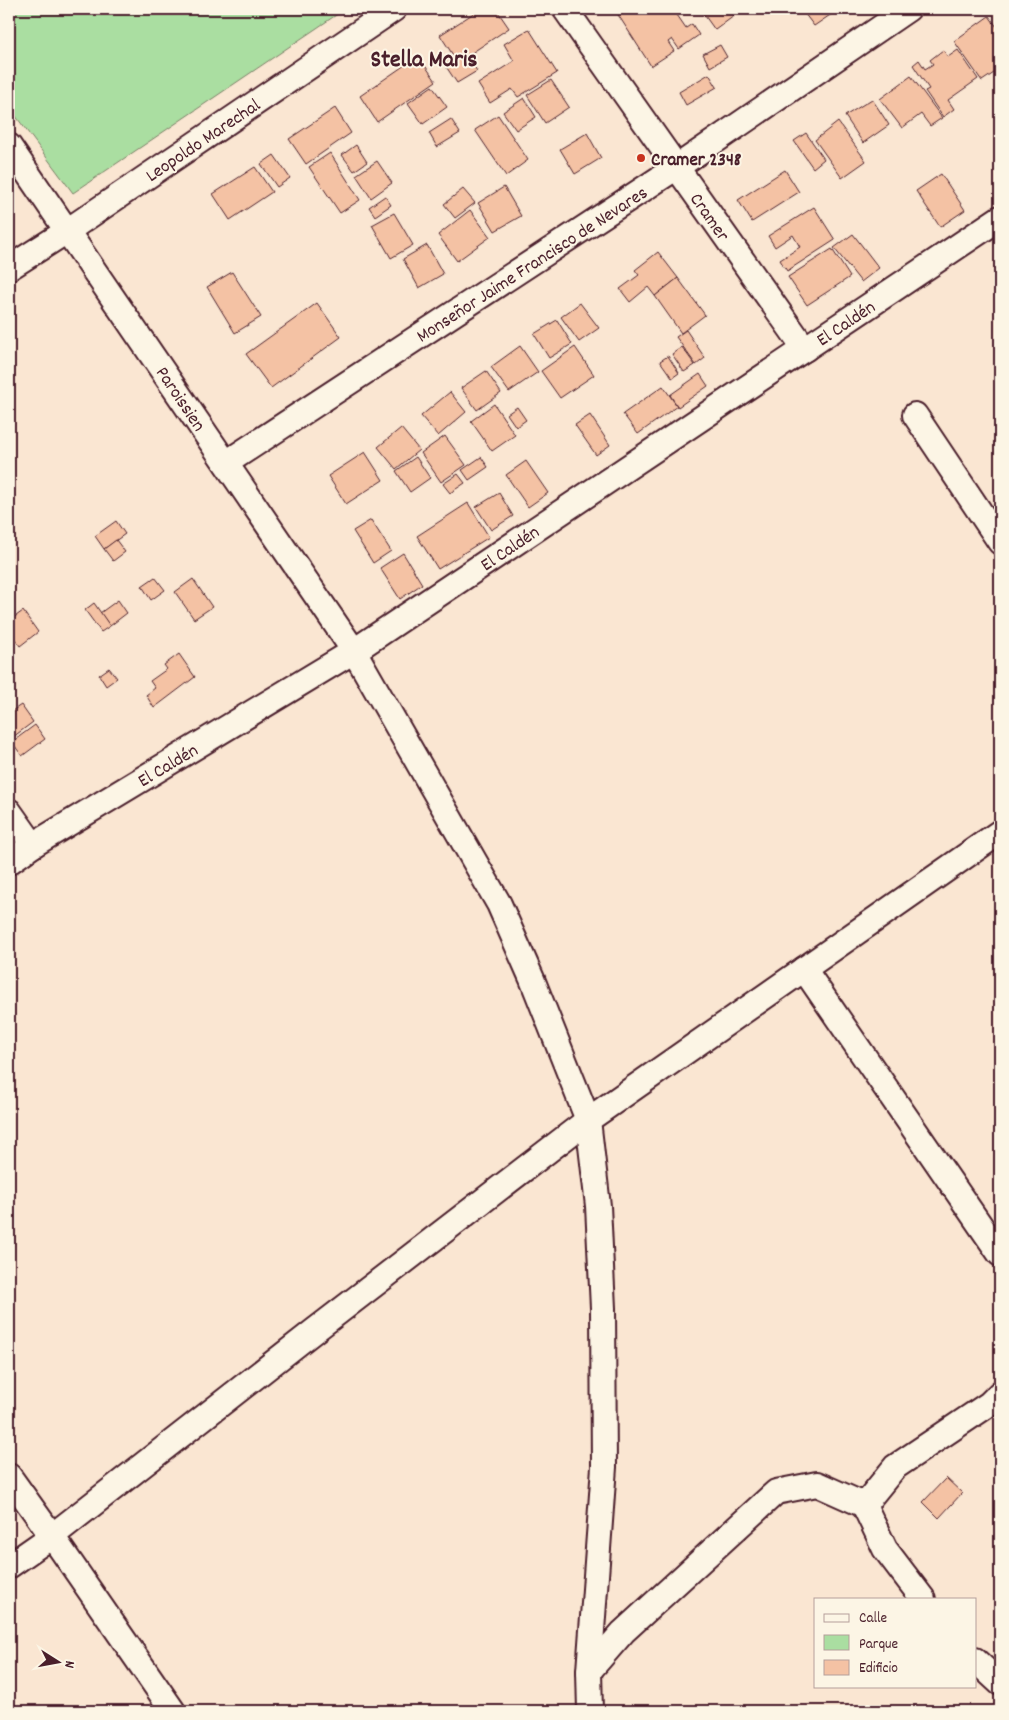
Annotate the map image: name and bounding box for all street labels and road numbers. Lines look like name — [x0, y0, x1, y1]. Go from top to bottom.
street label: Leopoldo Marechal — [141, 93, 267, 190]
street label: Monseñor Jaime Francisco de Nevares — [412, 181, 654, 351]
street label: Cramer — [682, 188, 735, 248]
street label: El Caldén — [812, 295, 882, 355]
street label: Paroissien — [147, 362, 211, 438]
street label: El Caldén — [476, 520, 546, 580]
street label: El Caldén — [133, 738, 204, 796]

